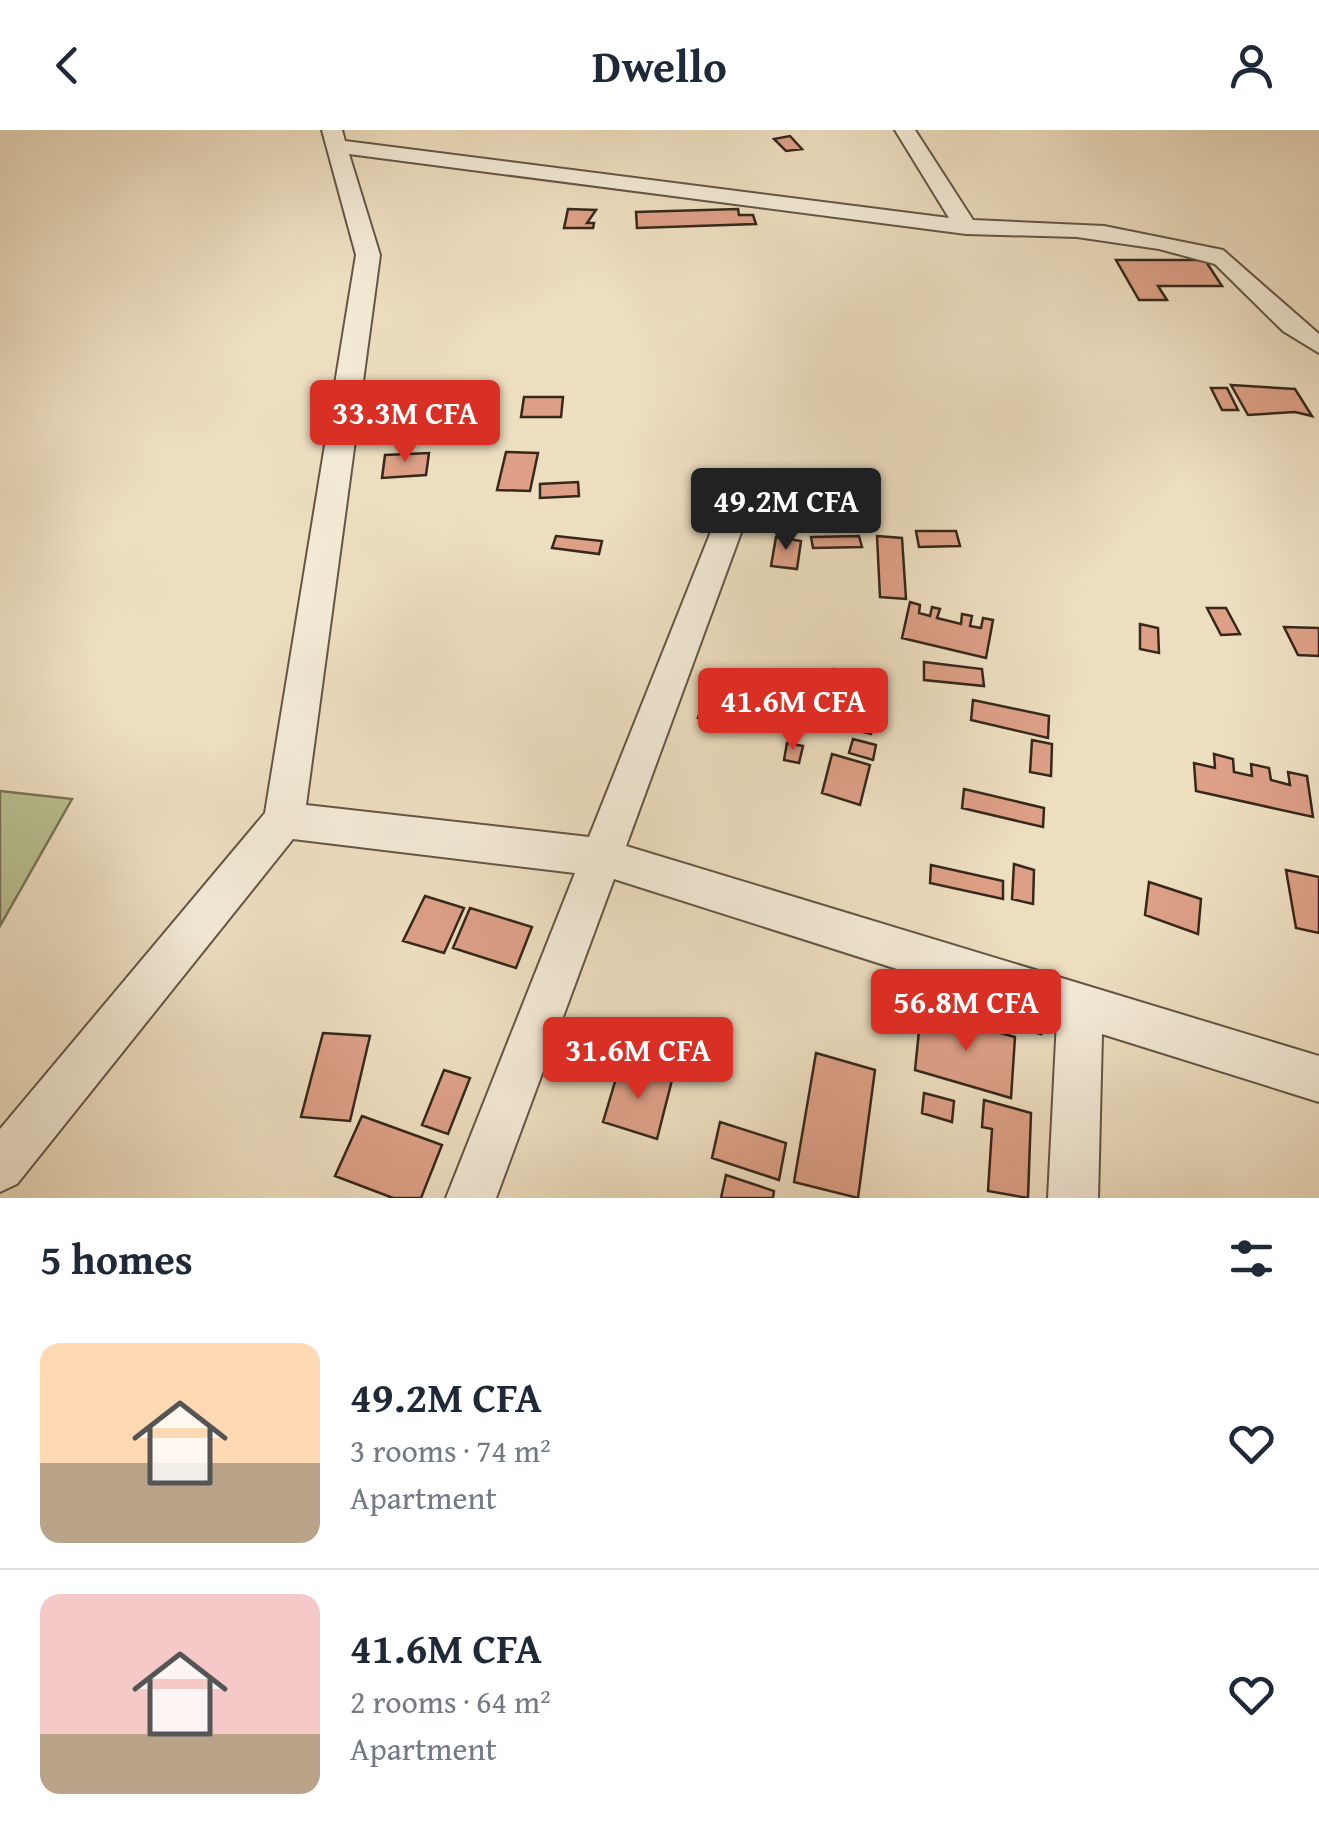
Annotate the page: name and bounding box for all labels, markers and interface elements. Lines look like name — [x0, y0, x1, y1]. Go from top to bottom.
text: Dwello — [592, 33, 727, 98]
icon: back — [40, 38, 95, 93]
icon: person — [1224, 38, 1279, 93]
pin: 33.3M CFA — [291, 380, 519, 465]
text: 33.3M CFA — [332, 389, 478, 436]
pin: 49.2M CFA — [672, 468, 900, 553]
text: 49.2M CFA — [713, 477, 859, 524]
pin: 41.6M CFA — [679, 668, 907, 753]
text: 41.6M CFA — [720, 677, 866, 724]
pin: 56.8M CFA — [852, 969, 1080, 1054]
text: 56.8M CFA — [893, 978, 1039, 1025]
pin: 31.6M CFA — [524, 1017, 752, 1102]
text: 31.6M CFA — [565, 1026, 711, 1073]
text: 5 homes — [40, 1228, 193, 1289]
icon: filters — [1224, 1231, 1279, 1286]
text: 49.2M CFA — [350, 1366, 542, 1427]
icon: home — [120, 1383, 240, 1503]
icon: heart — [1224, 1416, 1279, 1471]
text: 3 rooms · 74 m² — [350, 1427, 551, 1474]
text: Apartment — [350, 1474, 497, 1521]
text: 41.6M CFA — [350, 1617, 542, 1678]
icon: home — [120, 1634, 240, 1754]
icon: heart — [1224, 1667, 1279, 1722]
text: 2 rooms · 64 m² — [350, 1678, 551, 1725]
text: Apartment — [350, 1725, 497, 1772]

